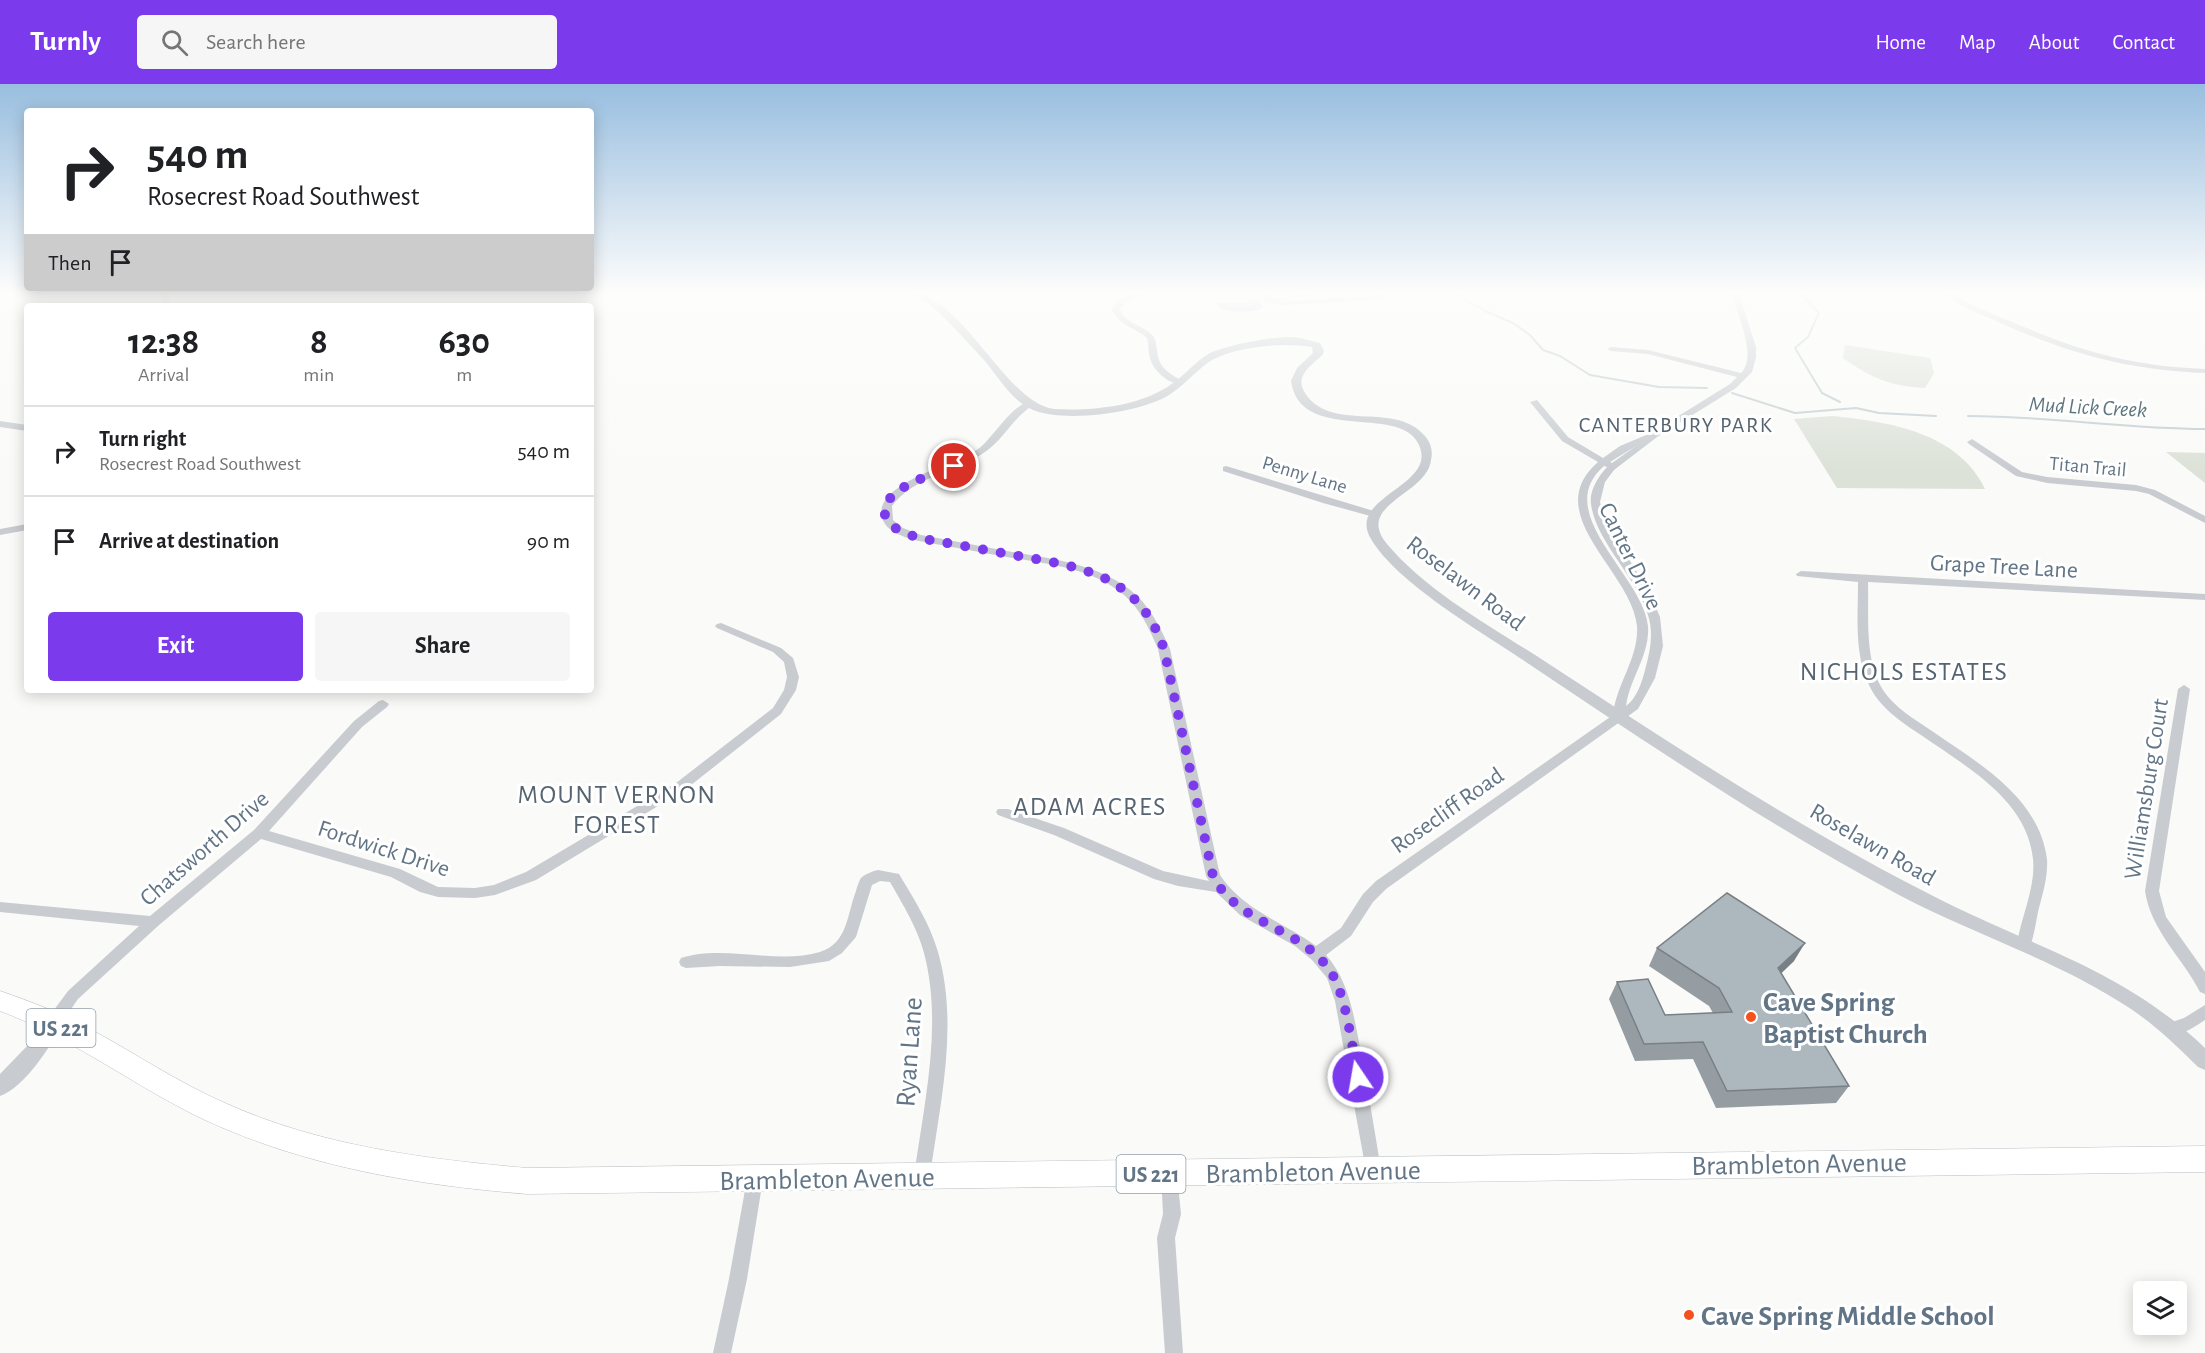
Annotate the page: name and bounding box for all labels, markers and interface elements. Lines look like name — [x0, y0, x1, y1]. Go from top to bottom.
search box — [137, 15, 557, 69]
icon: search — [158, 26, 191, 59]
text: Turnly — [30, 28, 101, 56]
text: Search here — [206, 31, 306, 53]
text: Home — [1875, 32, 1926, 53]
text: Map — [1959, 32, 1996, 53]
text: About — [2029, 32, 2079, 53]
text: Contact — [2112, 32, 2175, 53]
icon: right — [48, 132, 126, 210]
text: 540 m — [147, 134, 248, 176]
text: Rosecrest Road Southwest — [147, 183, 419, 210]
icon: arrive — [104, 246, 137, 279]
text: Then — [48, 252, 92, 274]
text: 12:38 — [128, 324, 199, 360]
text: 8 — [310, 324, 328, 360]
text: 630 — [438, 324, 490, 360]
text: Arrival — [138, 365, 189, 385]
text: min — [303, 365, 334, 385]
text: m — [456, 365, 472, 385]
water label: Mud Lick Creek — [2028, 393, 2148, 421]
district label: CANTERBURY PARK — [1579, 414, 1773, 436]
text: Turn right — [99, 428, 186, 450]
icon: right — [48, 435, 81, 468]
text: 540 m — [517, 440, 570, 462]
pin — [928, 440, 979, 491]
icon: arrive — [937, 449, 970, 482]
street label: Penny Lane — [1260, 453, 1350, 497]
text: Rosecrest Road Southwest — [99, 454, 301, 474]
street label: Titan Trail — [2048, 454, 2127, 480]
street label: Canter Drive — [1594, 499, 1666, 614]
icon: arrive — [48, 525, 81, 558]
text: Arrive at destination — [99, 530, 279, 552]
text: 90 m — [527, 530, 570, 552]
street label: Roselawn Road — [1402, 532, 1529, 636]
street label: Grape Tree Lane — [1929, 551, 2079, 583]
button: Exit — [48, 612, 303, 681]
button: Share — [315, 612, 570, 681]
district label: NICHOLS ESTATES — [1800, 659, 2008, 685]
street label: Williamsburg Court — [2121, 697, 2173, 881]
street label: Rosecliff Road — [1387, 763, 1508, 858]
district label: MOUNT VERNON FOREST — [518, 782, 716, 838]
street label: Chatsworth Drive — [136, 787, 274, 911]
district label: ADAM ACRES — [1013, 794, 1167, 820]
street label: Roselawn Road — [1805, 799, 1940, 891]
street label: Fordwick Drive — [315, 816, 453, 882]
place label: Cave Spring Baptist Church — [1763, 989, 1928, 1049]
street label: Ryan Lane — [892, 996, 928, 1108]
road number: US 221 — [26, 1009, 96, 1047]
marker: Cave Spring Baptist Church — [1744, 1010, 1758, 1024]
position arrow — [1326, 1045, 1390, 1109]
street label: Brambleton Avenue — [1691, 1149, 1907, 1181]
road number: US 221 — [1116, 1155, 1186, 1193]
street label: Brambleton Avenue — [1205, 1157, 1421, 1189]
street label: Brambleton Avenue — [719, 1164, 935, 1196]
map controls — [2133, 1281, 2187, 1335]
button: layers — [2133, 1281, 2187, 1335]
place label: Cave Spring Middle School — [1701, 1303, 1995, 1331]
marker: Cave Spring Middle School — [1682, 1308, 1696, 1322]

